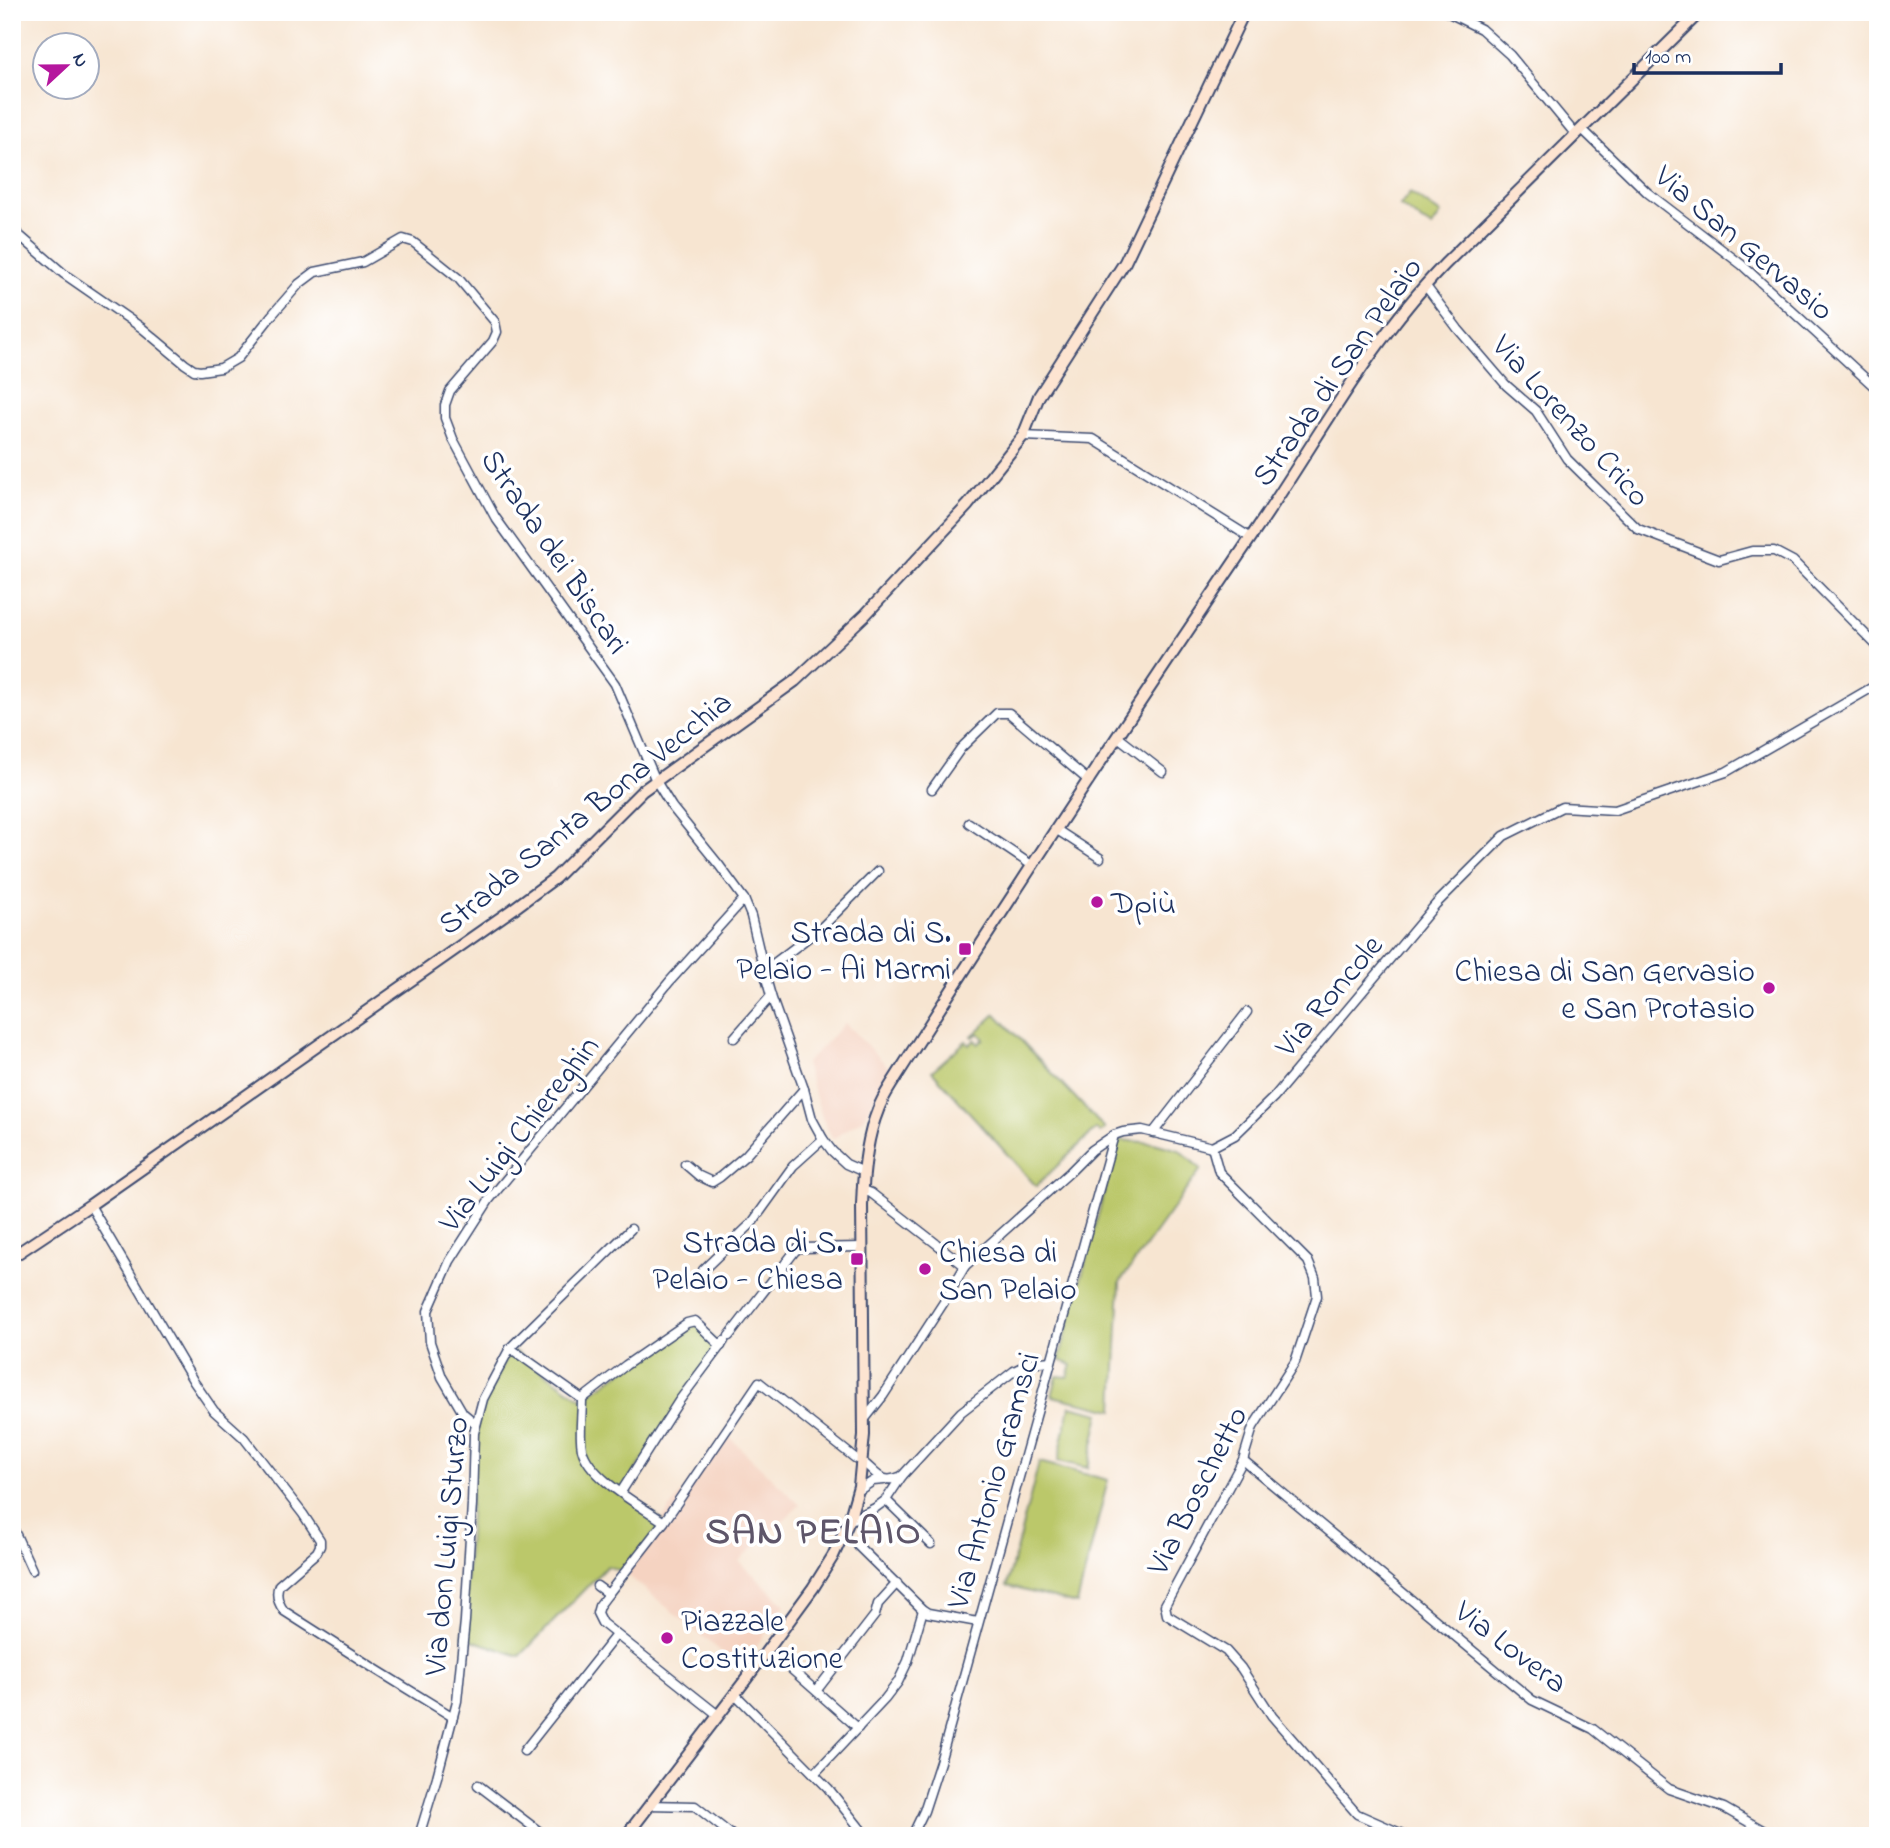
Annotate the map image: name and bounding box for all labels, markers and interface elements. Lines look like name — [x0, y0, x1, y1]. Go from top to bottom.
north arrow — [32, 32, 102, 102]
scale bar — [1634, 32, 1782, 76]
text: 100 m — [1645, 43, 1691, 73]
text: N — [65, 50, 94, 72]
street label: Via San Gervasio — [1642, 155, 1843, 334]
street label: Strada di San Pelaio — [1242, 248, 1436, 498]
street label: Via Lorenzo Crico — [1478, 325, 1660, 519]
street label: Strada dei Biscari — [467, 441, 639, 665]
street label: Strada Santa Bona Vecchia — [429, 681, 743, 948]
place label: Dpiù — [1110, 882, 1176, 929]
marker: Dpiù — [1089, 894, 1105, 910]
place label: Strada di S. Pelaio - Ai Marmi — [736, 911, 951, 995]
street label: Via Roncole — [1265, 925, 1396, 1070]
marker: Strada di S. Pelaio - Ai Marmi — [957, 941, 973, 957]
place label: Chiesa di San Gervasio e San Protasio — [1455, 950, 1755, 1034]
marker: Chiesa di San Gervasio e San Protasio — [1761, 980, 1777, 996]
street label: Via Luigi Chiereghin — [428, 1027, 613, 1244]
place label: Strada di S. Pelaio - Chiesa — [653, 1221, 843, 1305]
place label: Chiesa di San Pelaio — [939, 1231, 1077, 1315]
marker: Strada di S. Pelaio - Chiesa — [849, 1251, 865, 1267]
marker: Chiesa di San Pelaio — [917, 1261, 933, 1277]
street label: Via Antonio Gramsci — [936, 1347, 1054, 1616]
street label: Via Boschetto — [1136, 1399, 1262, 1585]
street label: Via don Luigi Sturzo — [414, 1415, 483, 1679]
district label: SAN PELAIO — [705, 1506, 923, 1562]
street label: Via Lovera — [1443, 1590, 1576, 1707]
place label: Piazzale Costituzione — [681, 1600, 844, 1684]
marker: Piazzale Costituzione — [659, 1630, 675, 1646]

